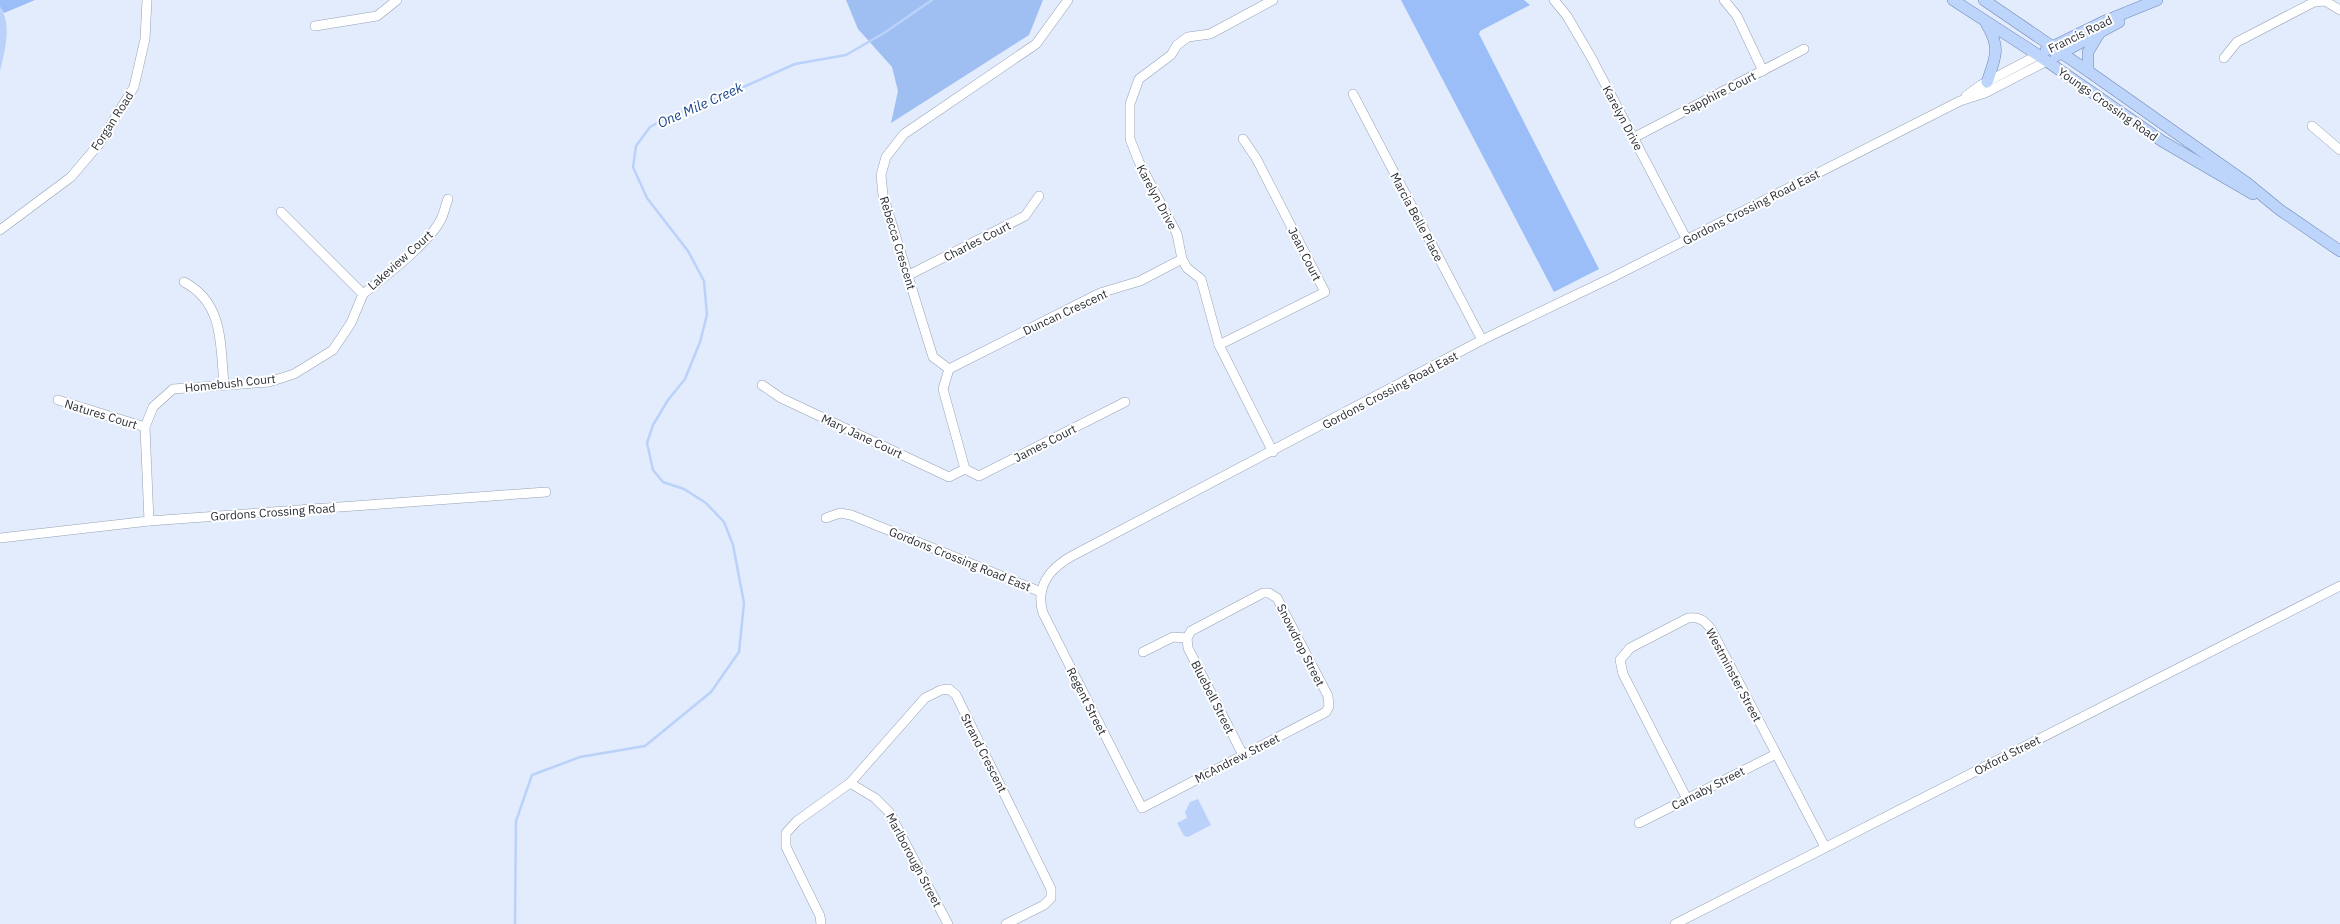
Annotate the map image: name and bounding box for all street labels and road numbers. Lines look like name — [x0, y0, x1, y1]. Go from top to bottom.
street label: Francis Road — [2046, 12, 2114, 56]
street label: Youngs Crossing Road — [2055, 64, 2161, 144]
street label: Sapphire Court — [1680, 68, 1758, 118]
street label: Karelyn Drive — [1600, 83, 1647, 153]
street label: Forgan Road — [87, 89, 137, 153]
street label: Karelyn Drive — [1134, 162, 1181, 232]
street label: Gordons Crossing Road East — [1680, 166, 1822, 248]
street label: Marcia Belle Place — [1387, 170, 1447, 264]
street label: Rebecca Crescent — [877, 195, 919, 291]
street label: Charles Court — [941, 218, 1013, 264]
street label: Jean Court — [1285, 225, 1325, 283]
street label: Lakeview Court — [364, 227, 436, 293]
street label: Duncan Crescent — [1020, 286, 1110, 338]
street label: Gordons Crossing Road East — [1320, 348, 1460, 432]
street label: Homebush Court — [184, 371, 276, 395]
street label: Natures Court — [63, 396, 139, 432]
street label: Mary Jane Court — [819, 411, 905, 461]
street label: James Court — [1011, 421, 1079, 465]
street label: Gordons Crossing Road — [210, 500, 336, 524]
street label: Gordons Crossing Road East — [887, 524, 1033, 594]
street label: Snowdrop Street — [1274, 601, 1328, 689]
street label: Westminster Street — [1703, 626, 1765, 724]
street label: Bluebell Street — [1188, 658, 1238, 736]
street label: Regent Street — [1064, 665, 1110, 737]
street label: Strand Crescent — [958, 711, 1010, 795]
street label: McAndrew Street — [1192, 730, 1282, 786]
street label: Oxford Street — [1971, 732, 2043, 778]
street label: Carnaby Street — [1669, 763, 1747, 813]
street label: Marlborough Street — [883, 810, 945, 910]

